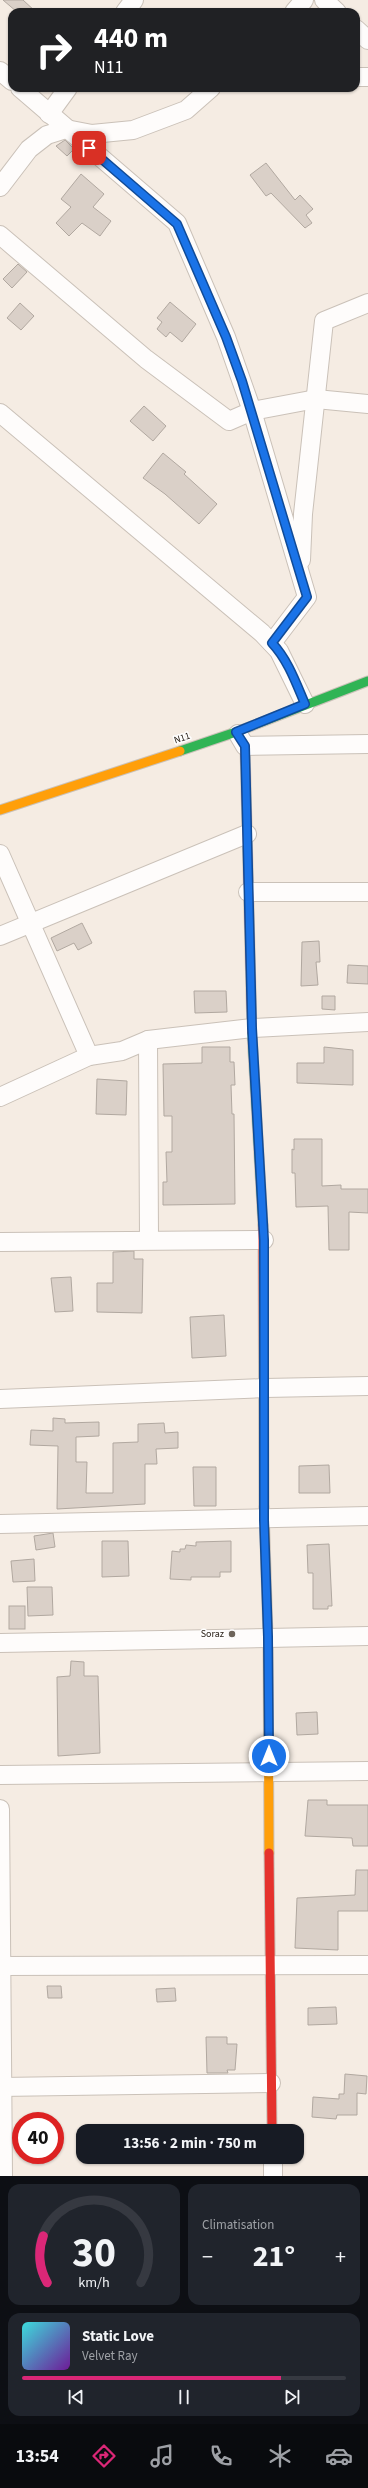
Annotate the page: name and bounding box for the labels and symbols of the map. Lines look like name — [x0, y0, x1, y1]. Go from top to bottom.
pin — [72, 131, 106, 165]
street label: N11 — [172, 729, 192, 747]
place label: Soraz — [201, 1627, 224, 1641]
marker: Soraz — [227, 1629, 237, 1639]
position arrow — [248, 1735, 290, 1777]
speed limit sign: 40 — [12, 2112, 64, 2164]

